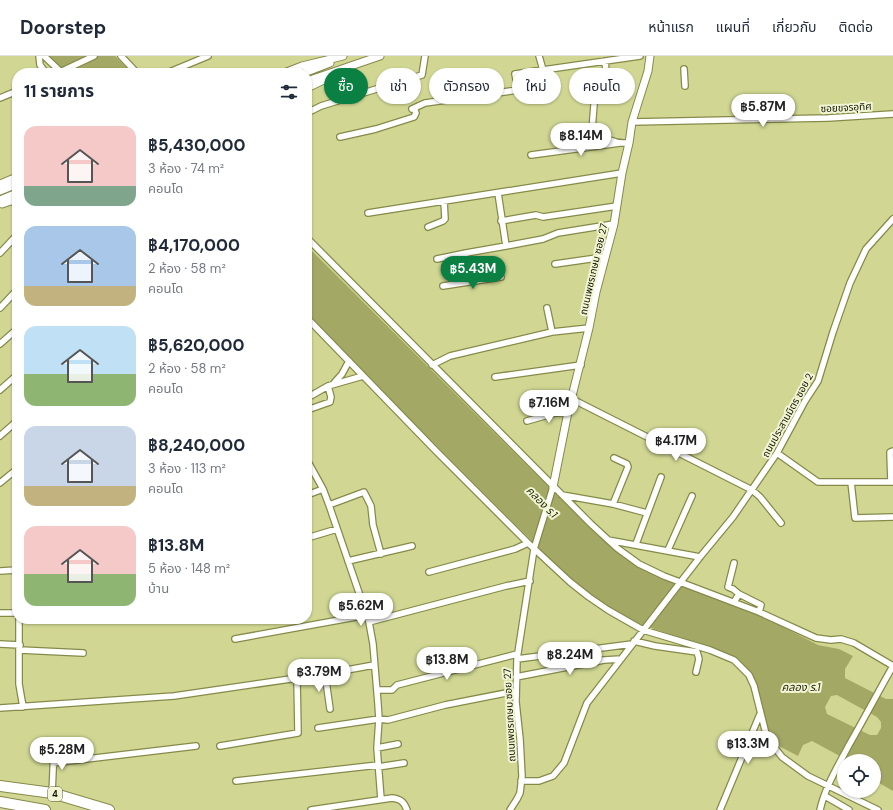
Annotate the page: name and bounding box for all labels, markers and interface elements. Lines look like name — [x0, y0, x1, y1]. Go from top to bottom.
text: Doorstep — [20, 15, 106, 40]
text: หน้าแรก — [648, 18, 694, 36]
text: แผนที่ — [716, 18, 750, 36]
text: เกี่ยวกับ — [772, 18, 817, 36]
text: ติดต่อ — [839, 18, 873, 36]
chip: ซื้อ — [324, 68, 368, 104]
chip: เช่า — [376, 68, 421, 104]
chip: ตัวกรอง — [429, 68, 504, 104]
chip: ใหม่ — [512, 68, 561, 104]
chip: คอนโด — [569, 68, 635, 104]
text: 11 รายการ — [24, 80, 94, 102]
icon: filters — [278, 81, 300, 103]
pin: ฿5.87M — [730, 94, 796, 128]
text: ฿5.87M — [740, 98, 786, 115]
street label: ซอยขจรอุทิศ — [820, 100, 872, 115]
pin: ฿8.14M — [548, 123, 614, 157]
text: ฿8.14M — [559, 127, 603, 144]
text: ฿5,430,000 — [148, 134, 245, 156]
icon: home — [56, 142, 104, 190]
text: 3 ห้อง · 74 m² — [148, 160, 224, 177]
text: คอนโด — [148, 180, 183, 197]
street label: ถนนเพชรเกษม ซอย 27 — [577, 222, 610, 316]
text: ฿4,170,000 — [148, 234, 240, 256]
icon: home — [56, 242, 104, 290]
pin: ฿5.43M — [440, 256, 506, 290]
text: 2 ห้อง · 58 m² — [148, 260, 226, 277]
text: ฿5.43M — [450, 260, 496, 277]
text: คอนโด — [148, 280, 183, 297]
text: ฿5,620,000 — [148, 334, 245, 356]
icon: home — [56, 342, 104, 390]
text: 2 ห้อง · 58 m² — [148, 360, 226, 377]
street label: ถนนประสานมิตร ซอย 2 — [759, 371, 816, 460]
text: คอนโด — [148, 380, 183, 397]
pin: ฿7.16M — [516, 390, 582, 424]
text: ฿7.16M — [528, 394, 570, 411]
pin: ฿4.17M — [643, 428, 709, 462]
text: ฿4.17M — [655, 432, 697, 449]
text: ฿8,240,000 — [148, 434, 245, 456]
icon: home — [56, 442, 104, 490]
text: 3 ห้อง · 113 m² — [148, 460, 226, 477]
text: คอนโด — [148, 480, 183, 497]
water label: คลอง ร.1 — [523, 483, 561, 521]
text: ฿13.8M — [148, 534, 204, 556]
icon: home — [56, 542, 104, 590]
text: 5 ห้อง · 148 m² — [148, 560, 230, 577]
text: บ้าน — [148, 580, 169, 597]
pin: ฿5.62M — [328, 593, 394, 627]
text: ฿5.62M — [338, 597, 384, 614]
pin: ฿8.24M — [537, 642, 603, 676]
text: ฿8.24M — [547, 646, 593, 663]
pin: ฿13.8M — [414, 647, 480, 681]
text: ฿13.8M — [425, 651, 469, 668]
pin: ฿3.79M — [286, 659, 352, 693]
text: ฿3.79M — [297, 663, 341, 680]
street label: ถนนเพชรเกษม ซอย 27 — [501, 668, 518, 762]
water label: คลอง ร.1 — [782, 680, 821, 694]
pin: ฿13.3M — [715, 731, 781, 765]
text: ฿13.3M — [727, 735, 769, 752]
pin: ฿5.28M — [29, 737, 95, 771]
text: ฿5.28M — [39, 741, 85, 758]
map controls — [837, 754, 881, 798]
button: locate — [837, 754, 881, 798]
road number: 4 — [48, 787, 62, 801]

